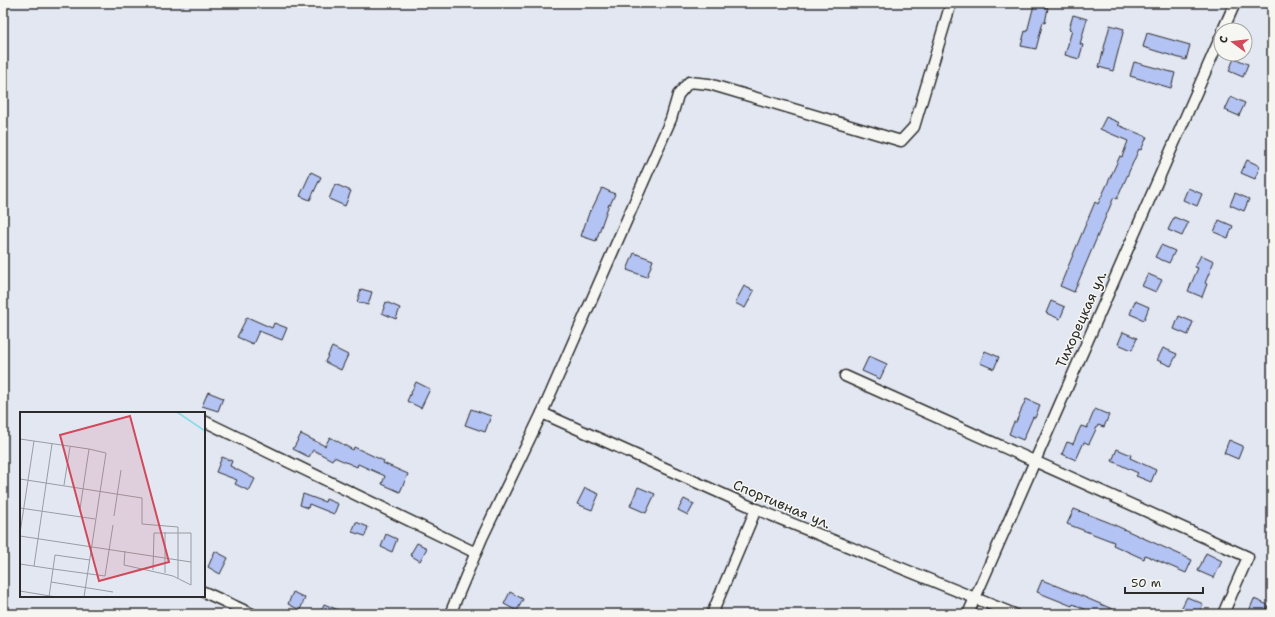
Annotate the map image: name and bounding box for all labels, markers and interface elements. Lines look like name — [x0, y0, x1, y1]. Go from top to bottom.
north arrow — [1213, 22, 1253, 62]
text: С — [1216, 34, 1232, 45]
street label: Тихорецкая ул. — [1052, 268, 1110, 370]
inset map — [20, 412, 205, 597]
street label: Спортивная ул. — [730, 475, 834, 533]
scale bar — [1125, 569, 1203, 595]
text: 50 m — [1131, 575, 1161, 591]

